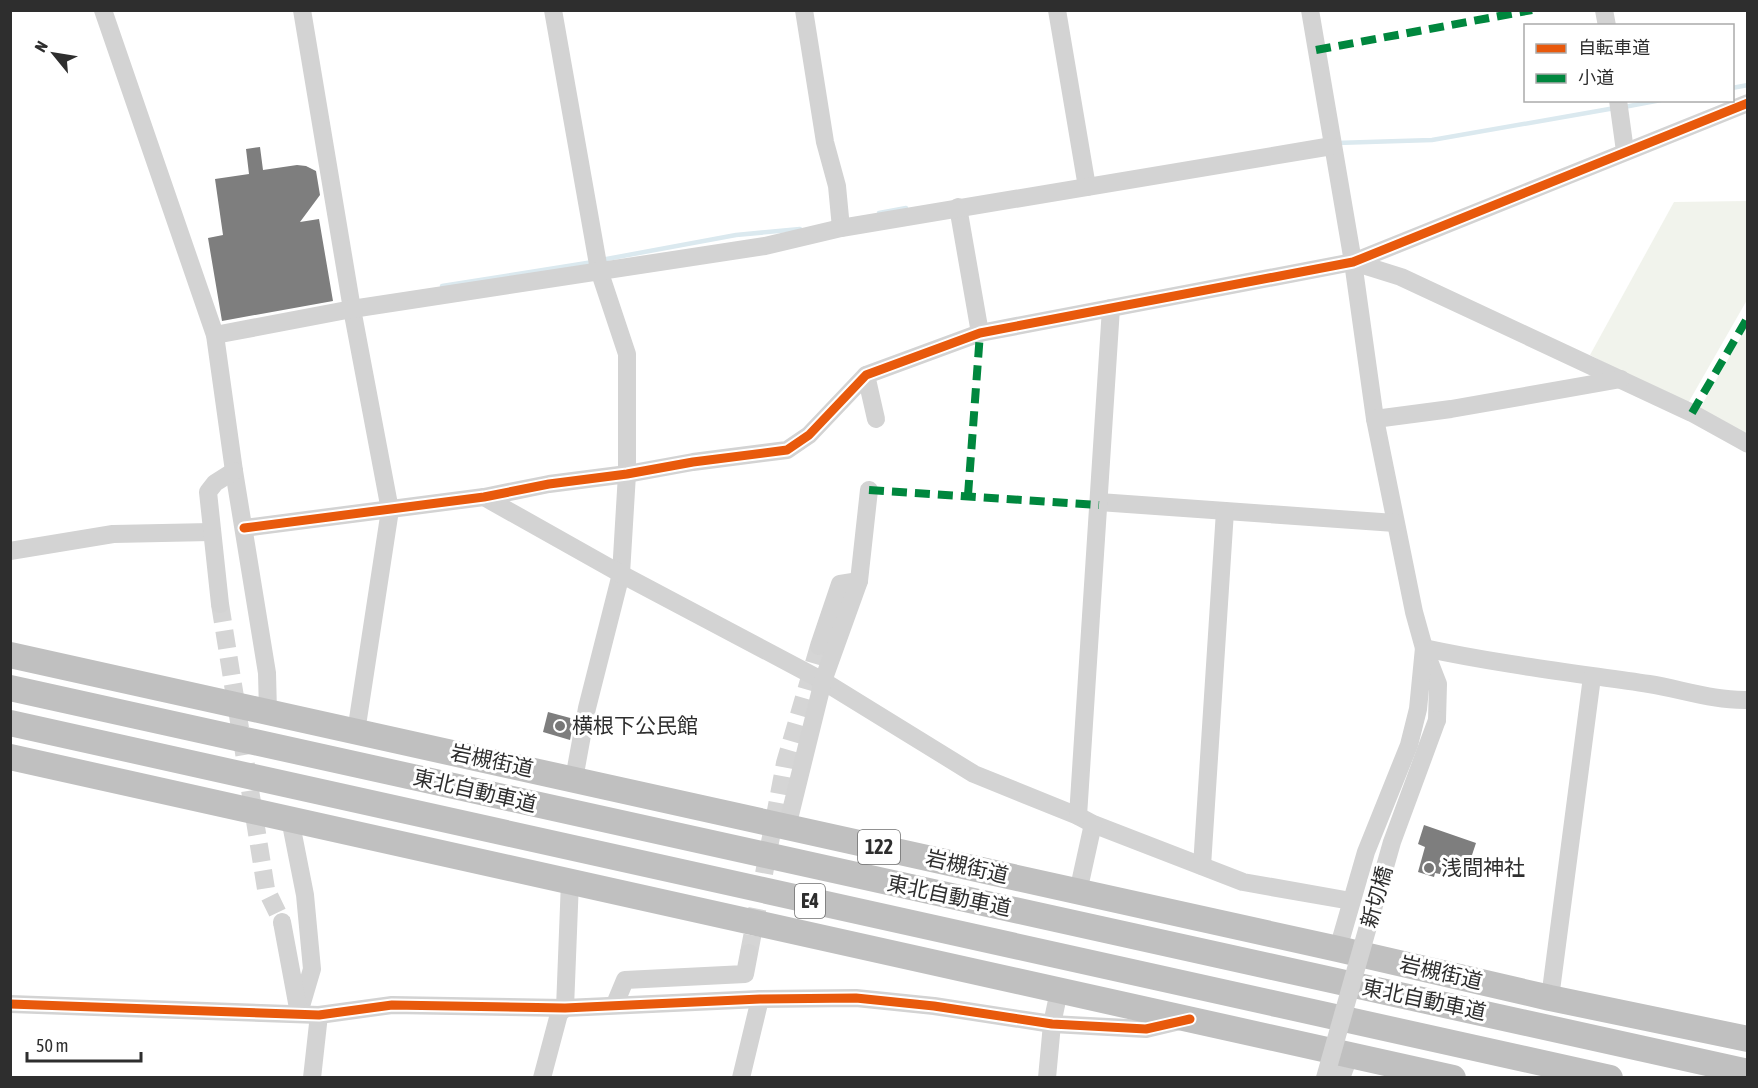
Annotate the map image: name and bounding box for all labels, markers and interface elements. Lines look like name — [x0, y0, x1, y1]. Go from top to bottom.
north arrow — [24, 24, 84, 84]
legend — [1524, 24, 1734, 102]
text: 自転車道 — [1578, 37, 1650, 58]
text: N — [31, 38, 51, 55]
text: 小道 — [1578, 67, 1614, 88]
place label: 横根下公民館 — [572, 713, 698, 737]
marker: 横根下公民館 — [553, 719, 567, 733]
street label: 岩槻街道 — [449, 740, 536, 780]
street label: 東北自動車道 — [411, 764, 539, 816]
road number: 122 — [858, 830, 900, 864]
street label: 岩槻街道 — [924, 845, 1011, 887]
place label: 浅間神社 — [1441, 855, 1525, 879]
marker: 浅間神社 — [1422, 861, 1436, 875]
street label: 新切橋 — [1356, 863, 1396, 930]
street label: 東北自動車道 — [885, 870, 1013, 920]
road number: E4 — [795, 884, 825, 918]
street label: 岩槻街道 — [1398, 951, 1485, 993]
street label: 東北自動車道 — [1360, 974, 1488, 1024]
scale bar — [27, 1025, 141, 1063]
text: 50 m — [36, 1035, 68, 1056]

